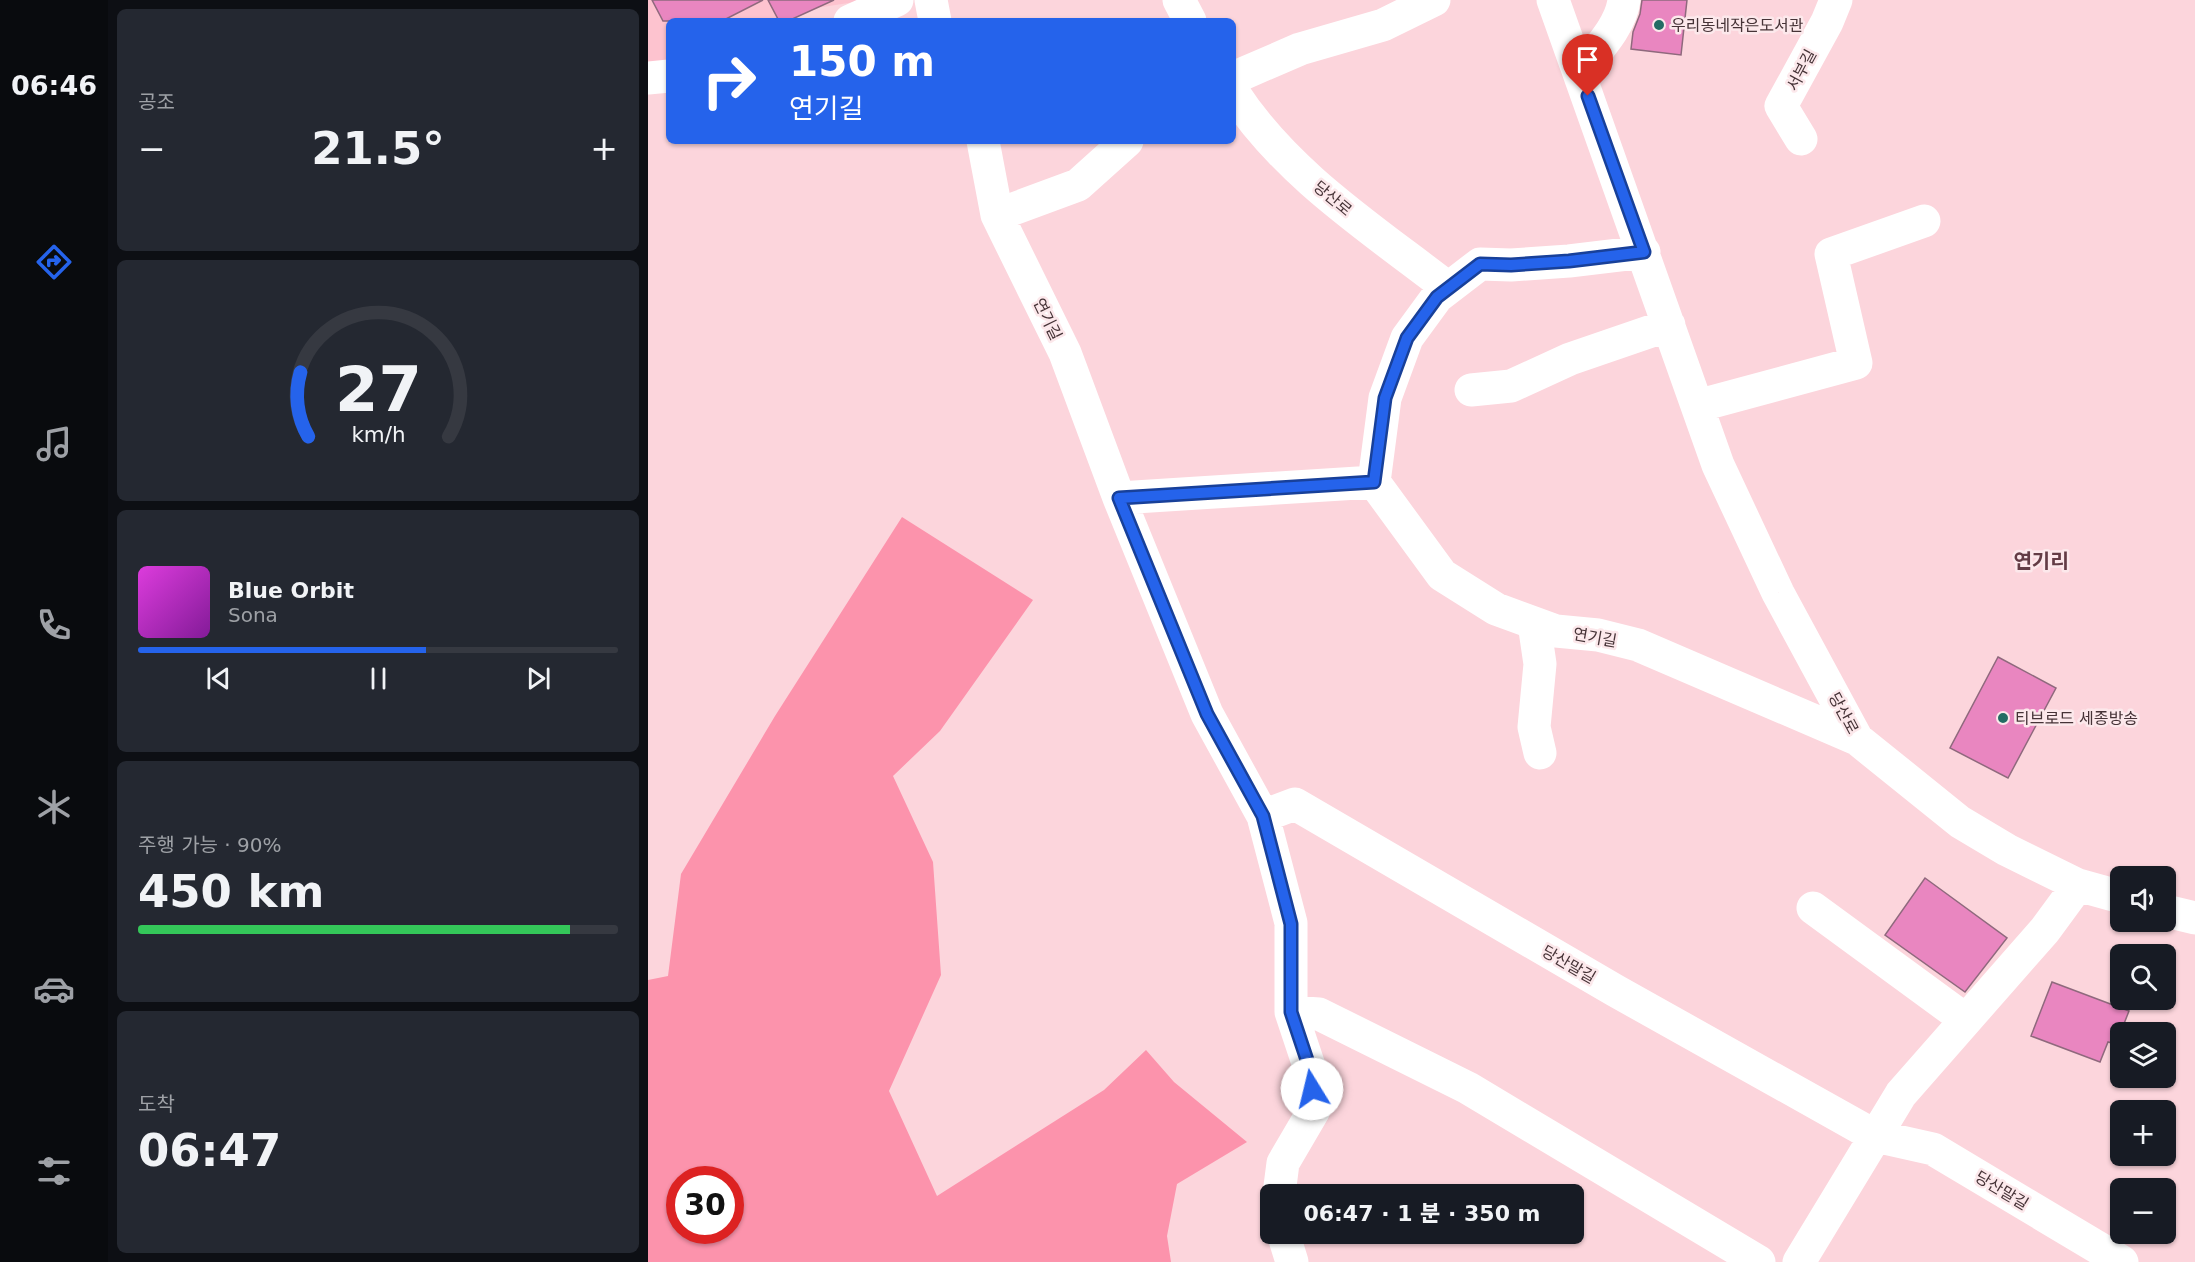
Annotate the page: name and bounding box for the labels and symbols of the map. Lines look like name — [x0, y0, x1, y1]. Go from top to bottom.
place label: 우리동네작은도서관 — [1671, 16, 1804, 35]
marker: 우리동네작은도서관 — [1652, 18, 1666, 32]
pin — [1562, 34, 1613, 96]
street label: 서부길 — [1783, 46, 1820, 94]
street label: 당산로 — [1310, 177, 1356, 220]
street label: 연기길 — [1029, 295, 1066, 343]
district label: 연기리 — [2013, 549, 2069, 573]
street label: 연기길 — [1572, 624, 1618, 651]
street label: 당산로 — [1825, 689, 1862, 737]
place label: 티브로드 세종방송 — [2015, 709, 2138, 728]
marker: 티브로드 세종방송 — [1996, 711, 2010, 725]
street label: 당산말길 — [1538, 941, 1599, 987]
position arrow — [1280, 1057, 1344, 1121]
speed limit sign: 30 — [666, 1166, 744, 1244]
street label: 당산말길 — [1972, 1167, 2032, 1214]

